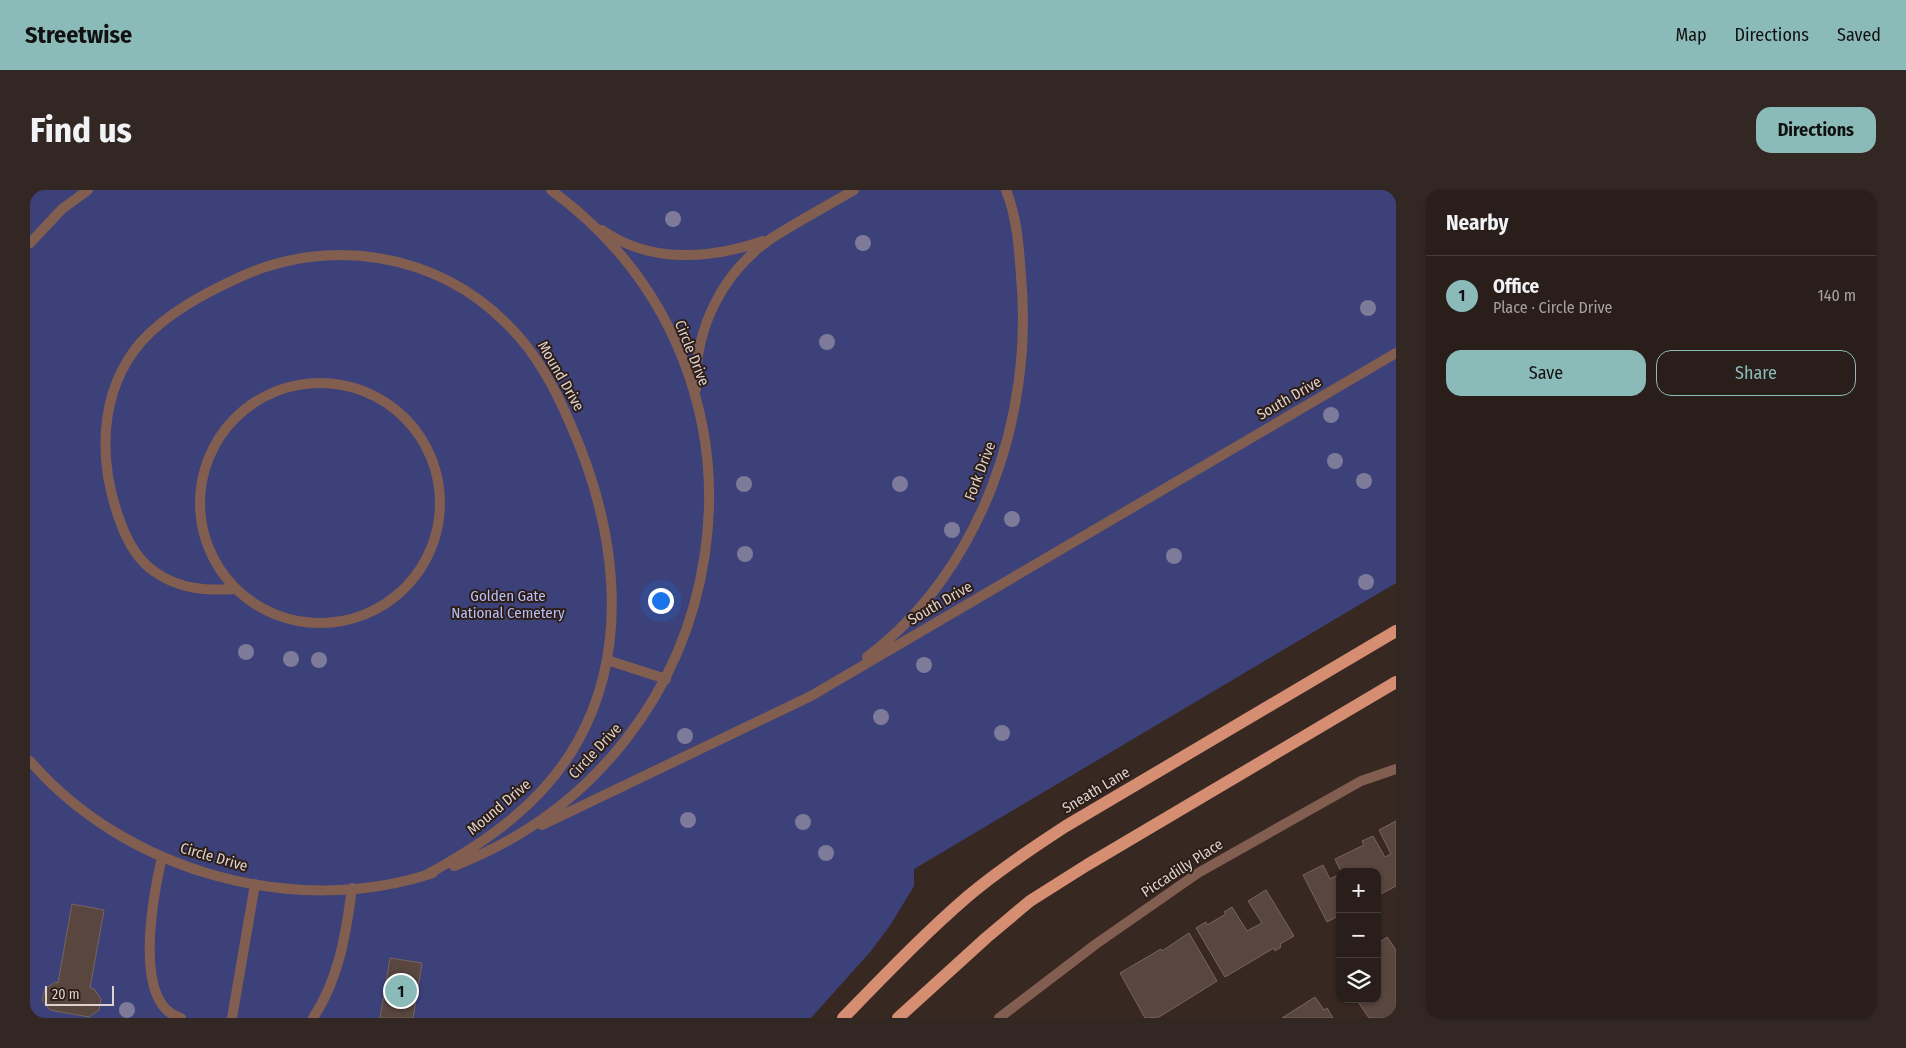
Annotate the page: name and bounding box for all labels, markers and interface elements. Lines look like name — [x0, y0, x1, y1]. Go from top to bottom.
text: Streetwise — [25, 21, 132, 49]
text: Map — [1675, 24, 1707, 46]
text: Directions — [1735, 24, 1809, 46]
text: Saved — [1837, 24, 1881, 46]
button: Directions — [1756, 107, 1876, 153]
text: Find us — [30, 109, 132, 151]
text: Nearby — [1446, 210, 1508, 236]
text: Office — [1493, 275, 1539, 298]
text: 1 — [1459, 286, 1465, 305]
text: 140 m — [1818, 286, 1856, 305]
text: Place · Circle Drive — [1493, 298, 1612, 317]
street label: Circle Drive — [671, 318, 713, 388]
street label: Mound Drive — [534, 338, 588, 414]
button: Save — [1446, 350, 1646, 396]
button: Share — [1656, 350, 1856, 396]
street label: South Drive — [1254, 372, 1324, 424]
street label: Fork Drive — [961, 439, 999, 503]
street label: South Drive — [905, 577, 975, 629]
park label: Golden Gate National Cemetery — [451, 587, 565, 622]
your location — [648, 588, 674, 614]
street label: Circle Drive — [565, 720, 625, 782]
street label: Sneath Lane — [1059, 763, 1133, 817]
street label: Mound Drive — [463, 775, 535, 839]
street label: Piccadilly Place — [1138, 835, 1226, 901]
street label: Circle Drive — [178, 839, 250, 875]
map controls — [1336, 868, 1381, 1003]
button: + — [1336, 868, 1381, 913]
button: − — [1336, 913, 1381, 958]
button: layers — [1336, 958, 1381, 1003]
pin: 1 — [385, 972, 417, 1010]
scale bar — [45, 983, 114, 1006]
text: 20 m — [52, 986, 80, 1003]

